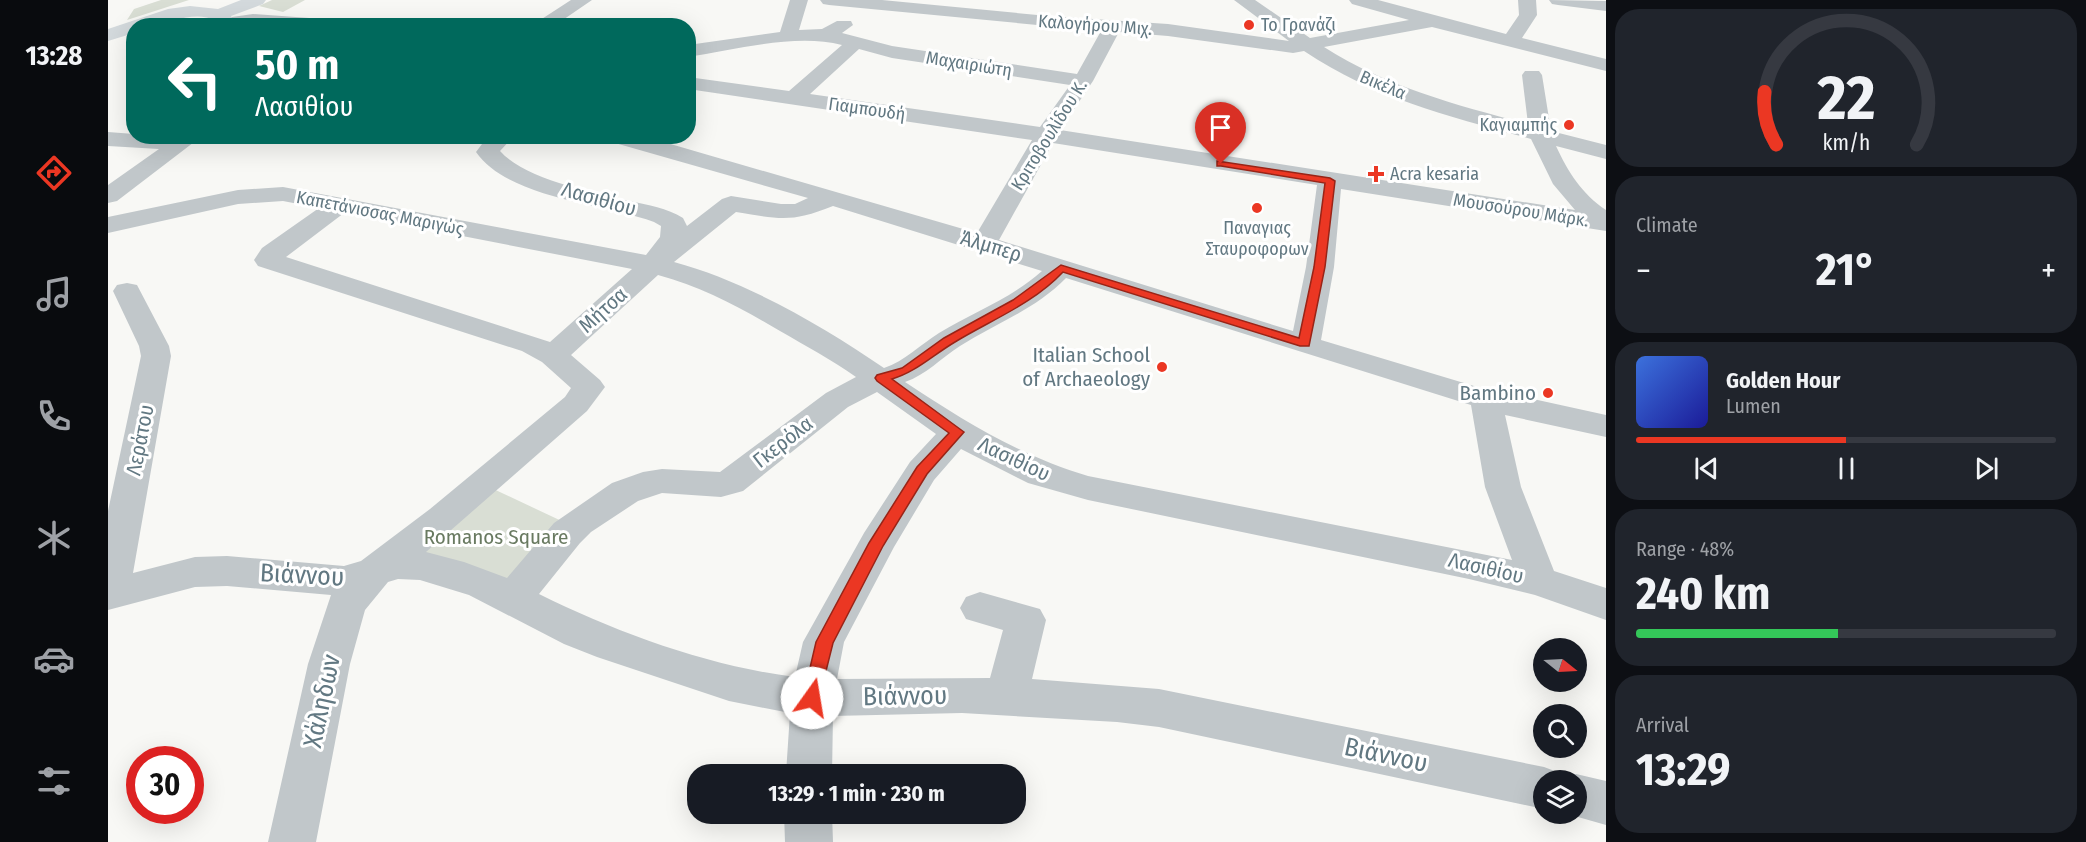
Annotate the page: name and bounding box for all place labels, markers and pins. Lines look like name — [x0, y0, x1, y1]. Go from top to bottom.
place label: Το Γρανάζι — [1261, 14, 1336, 36]
marker: Το Γρανάζι — [1242, 18, 1256, 32]
pin — [1195, 102, 1246, 164]
place label: Καγιαμπής — [1480, 114, 1557, 136]
marker: Καγιαμπής — [1562, 118, 1576, 132]
place label: Acra kesaria — [1390, 163, 1479, 185]
marker: Acra kesaria — [1367, 165, 1385, 183]
marker: Παναγιας Σταυροφορων — [1250, 201, 1264, 215]
place label: Παναγιας Σταυροφορων — [1205, 217, 1309, 260]
place label: Italian School of Archaeology — [1022, 342, 1151, 392]
marker: Italian School of Archaeology — [1155, 360, 1169, 374]
place label: Bambino — [1459, 380, 1536, 406]
marker: Bambino — [1541, 386, 1555, 400]

